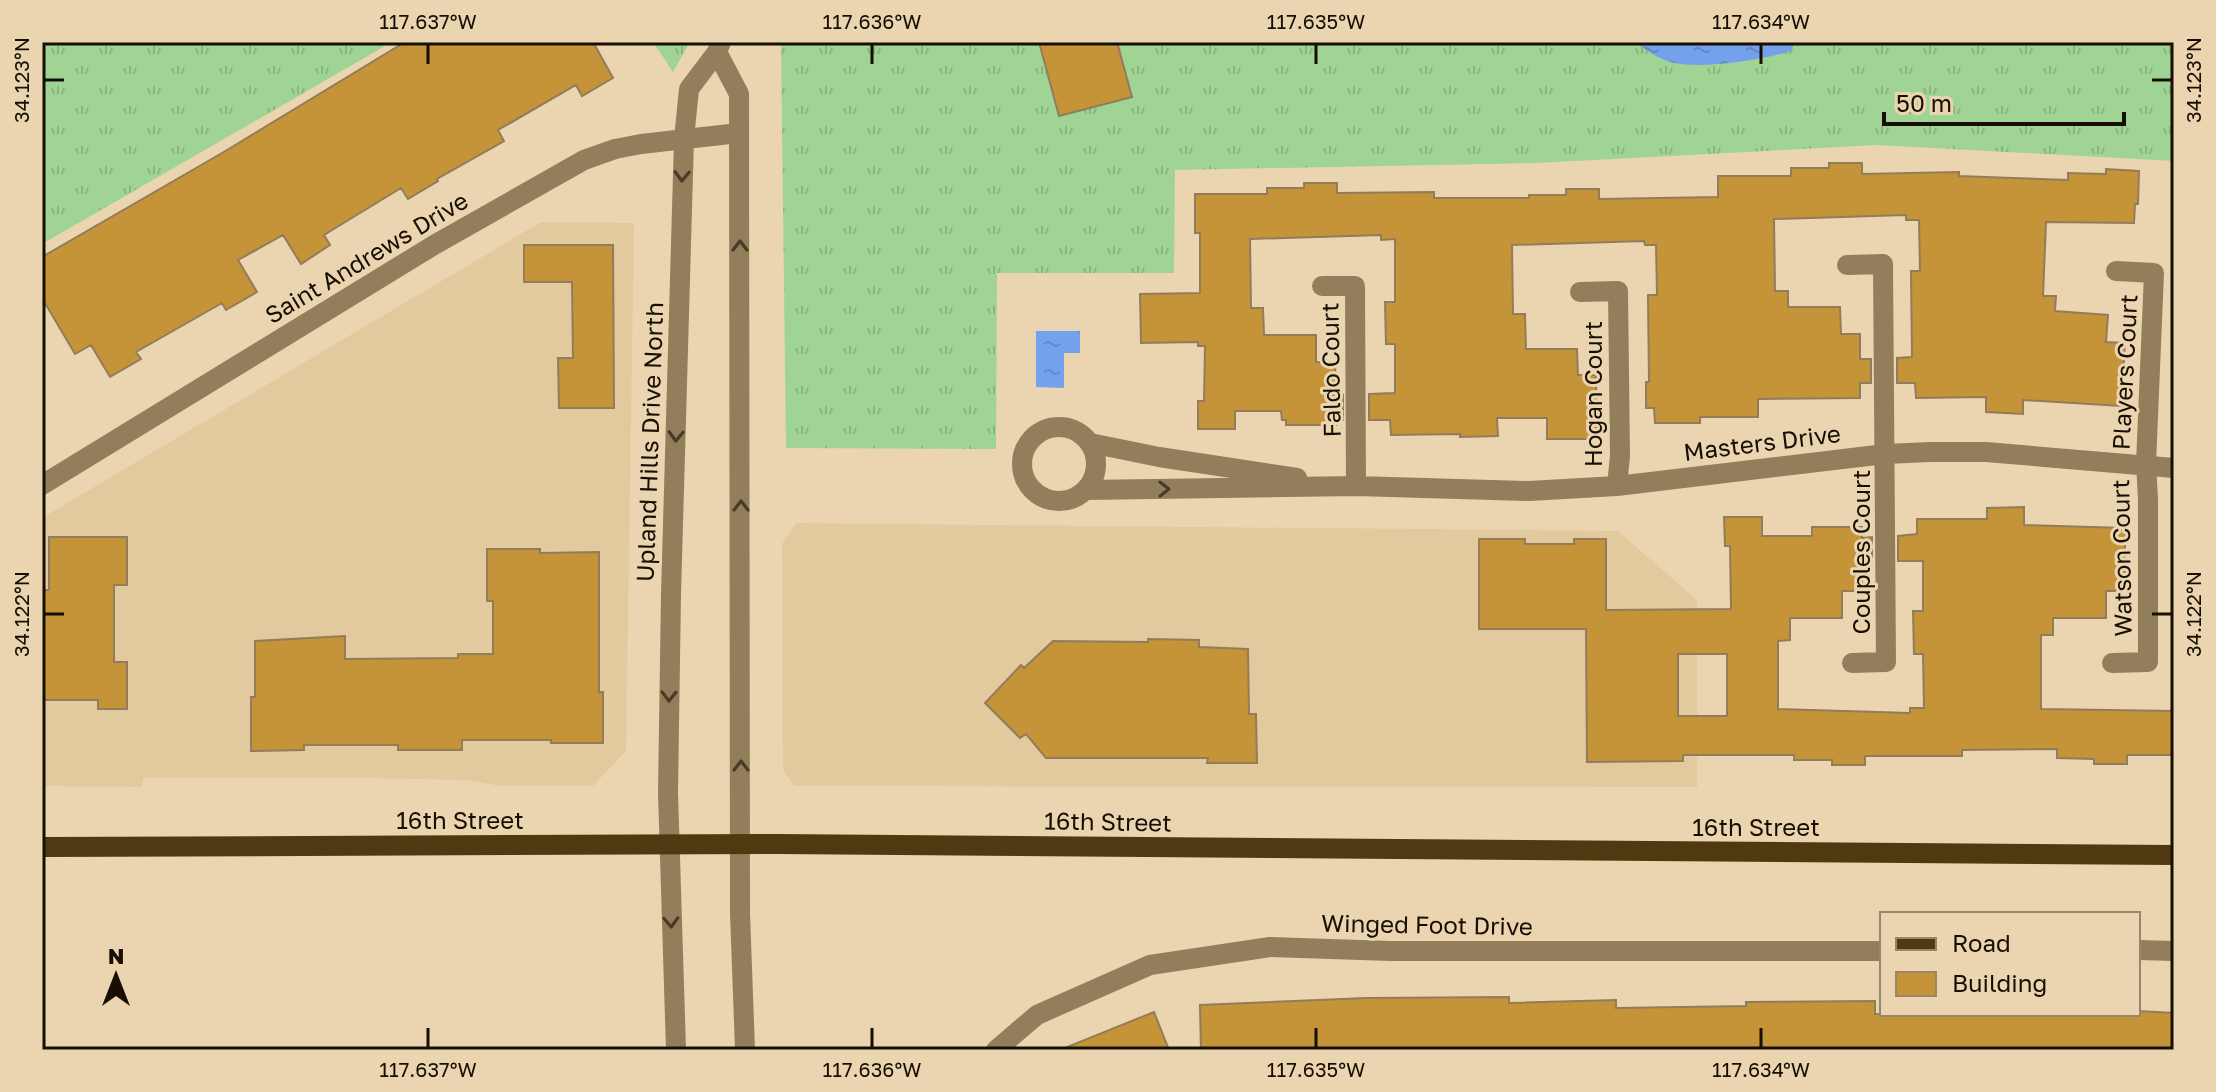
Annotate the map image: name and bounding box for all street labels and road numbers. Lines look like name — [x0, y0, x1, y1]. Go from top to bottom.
street label: Saint Andrews Drive — [259, 185, 473, 329]
street label: Players Court — [2105, 293, 2143, 451]
street label: Upland Hills Drive North — [630, 302, 668, 582]
street label: Faldo Court — [1314, 302, 1346, 438]
street label: Hogan Court — [1578, 321, 1607, 467]
street label: Masters Drive — [1682, 418, 1842, 466]
street label: Couples Court — [1846, 470, 1875, 634]
street label: Watson Court — [2105, 479, 2137, 637]
street label: 16th Street — [396, 805, 524, 834]
street label: 16th Street — [1044, 805, 1172, 837]
street label: 16th Street — [1692, 812, 1820, 841]
street label: Winged Foot Drive — [1321, 908, 1533, 940]

